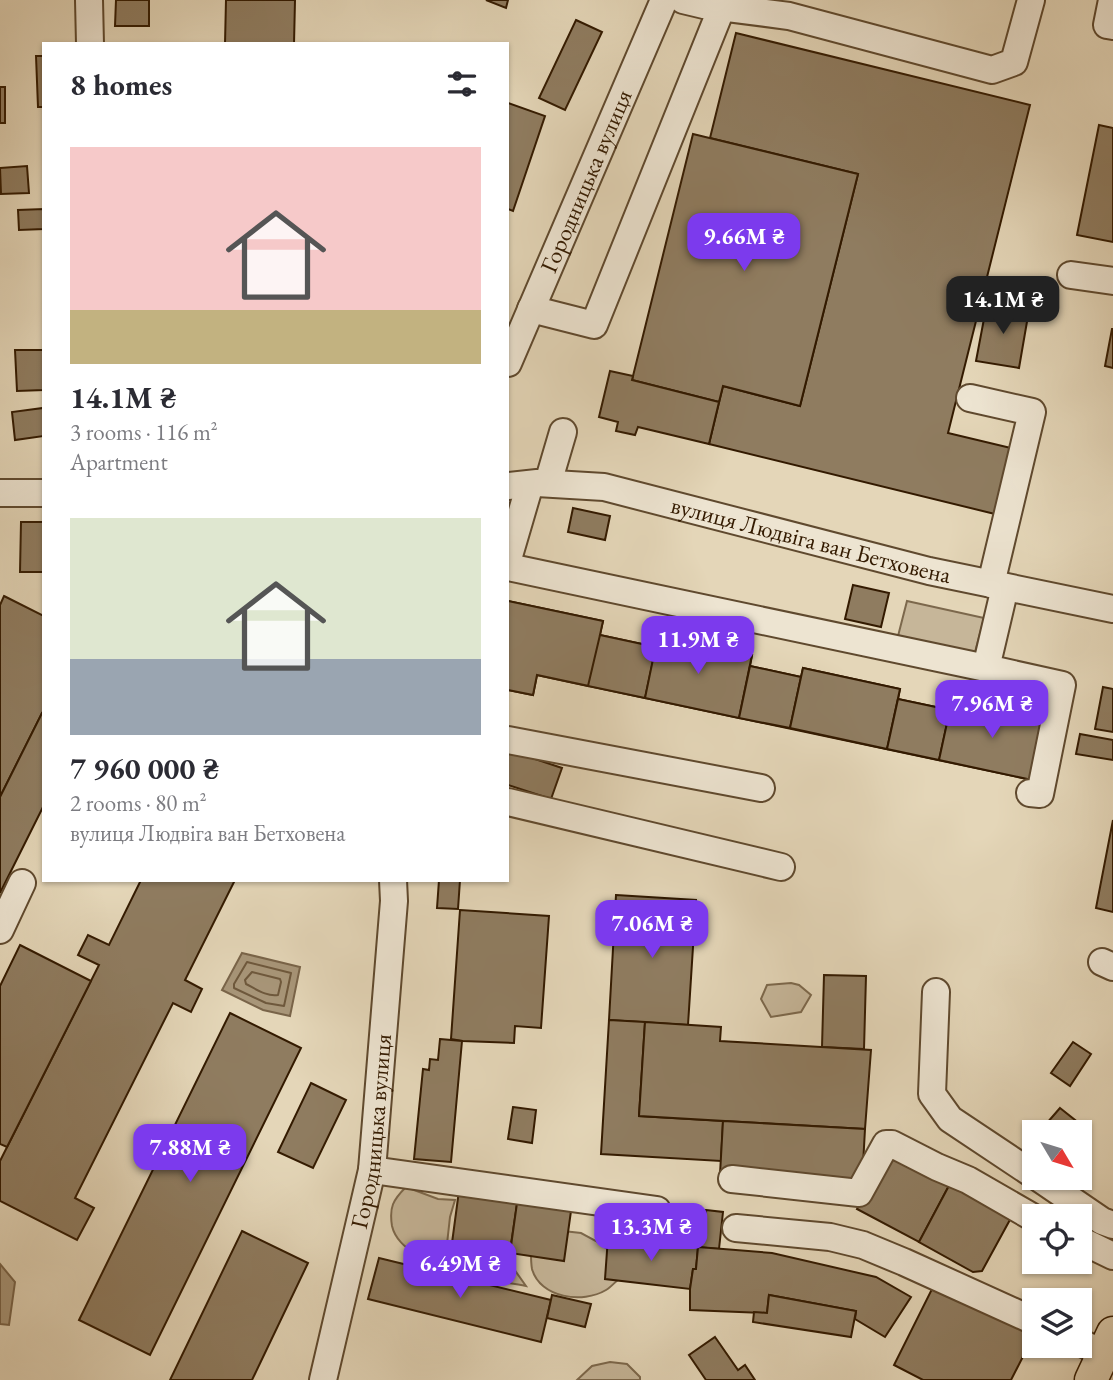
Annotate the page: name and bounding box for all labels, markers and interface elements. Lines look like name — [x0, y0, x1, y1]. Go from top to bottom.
text: 8 homes — [70, 65, 172, 104]
icon: filters — [443, 65, 481, 103]
street label: Городницька вулиця — [533, 84, 639, 277]
icon: home — [213, 192, 339, 318]
pin: 9.66M ₴ — [679, 214, 809, 273]
text: 9.66M ₴ — [703, 221, 785, 251]
pin: 14.1M ₴ — [938, 276, 1068, 336]
text: 14.1M ₴ — [962, 284, 1044, 314]
text: 14.1M ₴ — [70, 378, 176, 417]
text: 3 rooms · 116 m² — [70, 417, 218, 447]
text: Apartment — [70, 447, 168, 477]
street label: вулиця Людвіга ван Бетховена — [668, 489, 954, 590]
icon: home — [213, 563, 339, 689]
pin: 11.9M ₴ — [633, 616, 763, 676]
text: 11.9M ₴ — [657, 624, 739, 654]
pin: 7.96M ₴ — [927, 680, 1057, 740]
text: 7.96M ₴ — [951, 688, 1033, 718]
text: 7 960 000 ₴ — [70, 749, 219, 788]
text: 2 rooms · 80 m² — [70, 788, 207, 818]
text: вулиця Людвіга ван Бетховена — [70, 818, 346, 848]
pin: 7.06M ₴ — [587, 900, 717, 960]
text: 7.06M ₴ — [611, 908, 693, 938]
street label: Городницька вулиця — [343, 1032, 398, 1232]
north arrow — [1022, 1120, 1092, 1190]
map controls — [1022, 1120, 1092, 1358]
pin: 7.88M ₴ — [125, 1124, 255, 1184]
text: 7.88M ₴ — [149, 1132, 231, 1162]
pin: 13.3M ₴ — [586, 1204, 716, 1263]
button: locate — [1022, 1204, 1092, 1274]
text: 13.3M ₴ — [610, 1211, 692, 1241]
pin: 6.49M ₴ — [395, 1240, 525, 1300]
text: 6.49M ₴ — [419, 1248, 501, 1278]
button: layers — [1022, 1288, 1092, 1358]

